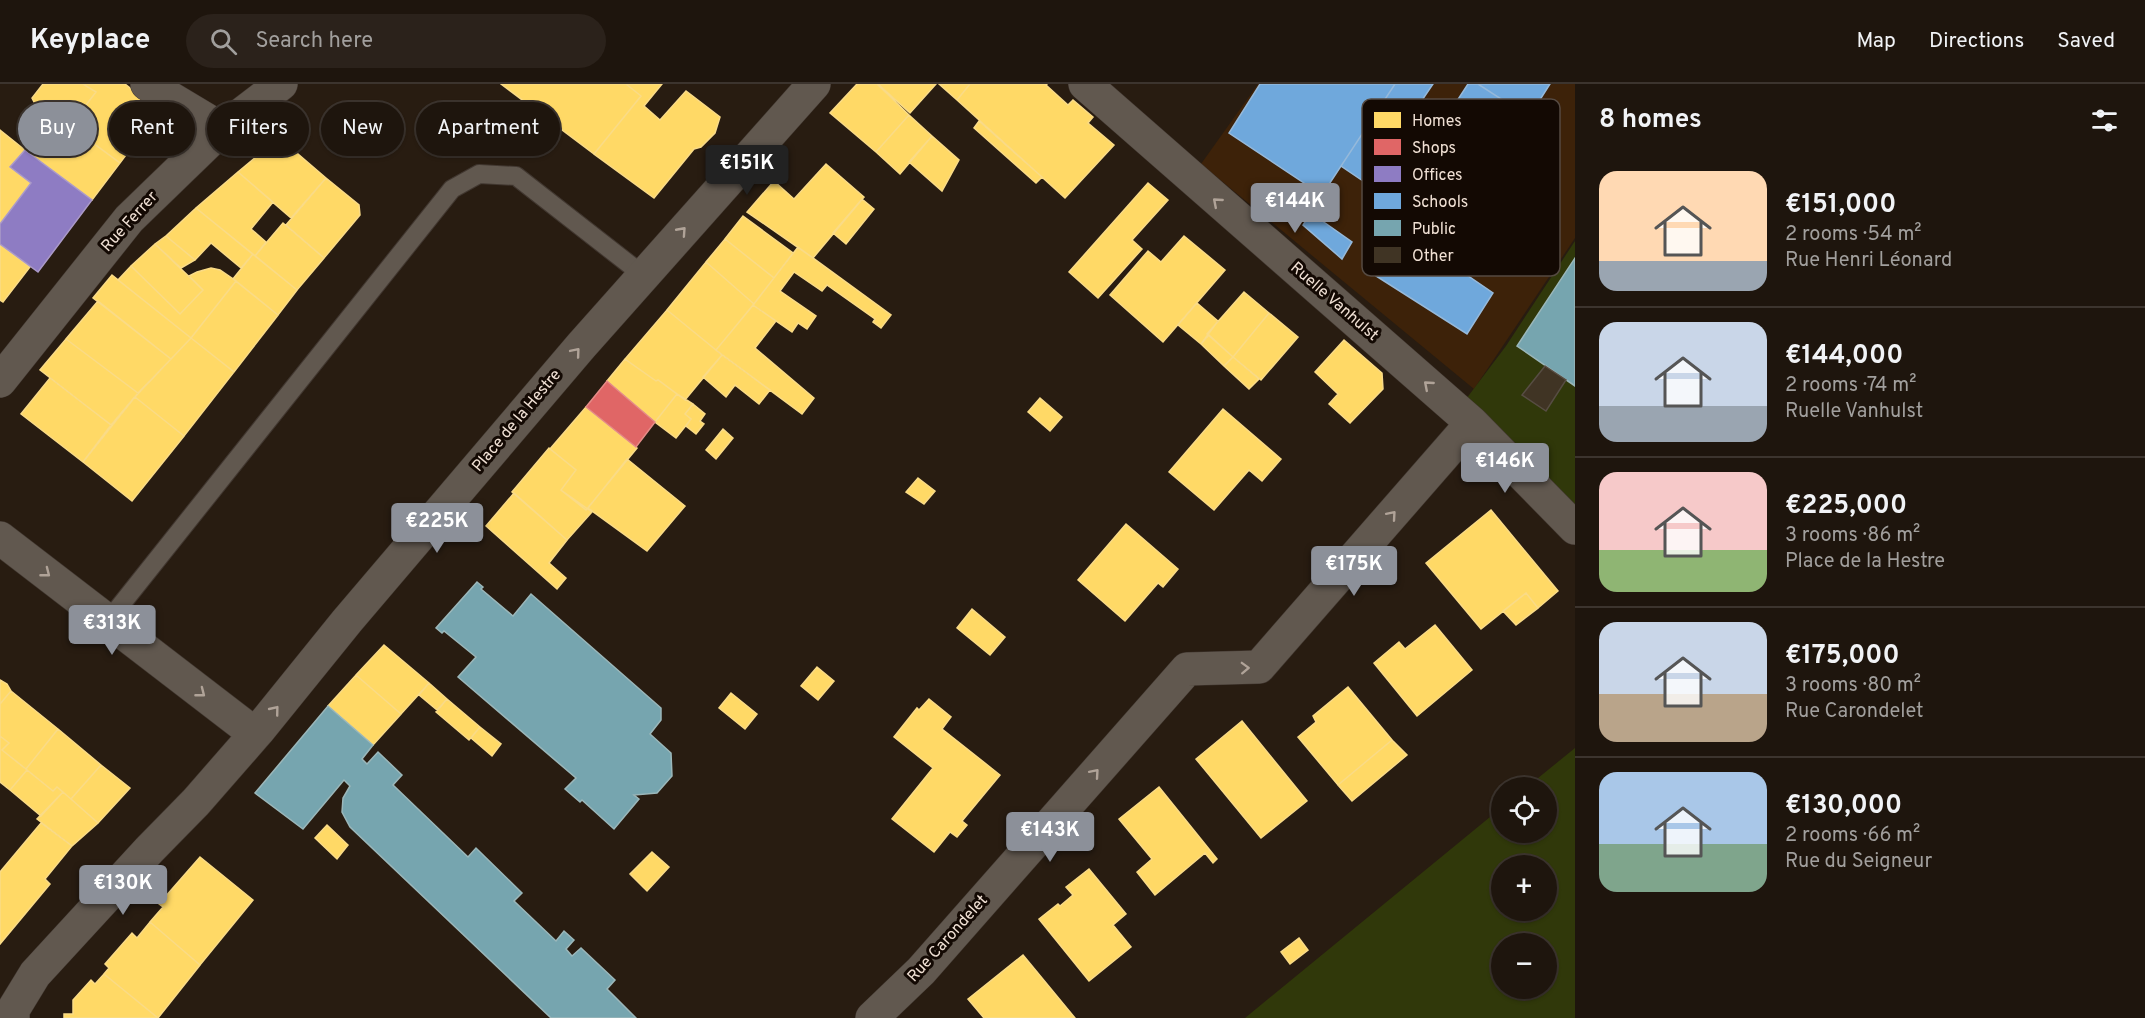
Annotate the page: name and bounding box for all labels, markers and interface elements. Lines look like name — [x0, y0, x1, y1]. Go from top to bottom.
search box — [186, 14, 606, 68]
text: Keyplace — [30, 23, 150, 59]
icon: search — [207, 25, 240, 58]
text: Search here — [255, 28, 373, 55]
text: Map — [1856, 28, 1896, 55]
text: Directions — [1929, 28, 2024, 55]
text: Saved — [2057, 28, 2115, 55]
legend — [1362, 99, 1560, 276]
chip: Buy — [18, 102, 97, 156]
chip: Rent — [109, 102, 195, 156]
chip: Filters — [207, 102, 309, 156]
chip: New — [321, 102, 404, 156]
chip: Apartment — [416, 102, 560, 156]
text: 8 homes — [1599, 104, 1702, 137]
icon: filters — [2088, 104, 2121, 137]
text: Homes — [1412, 112, 1462, 132]
text: Shops — [1412, 139, 1456, 159]
pin: €151K — [705, 145, 789, 196]
text: €151K — [719, 151, 775, 177]
text: Offices — [1412, 166, 1463, 186]
pin: €144K — [1253, 183, 1337, 234]
street label: Rue Ferrer — [97, 187, 163, 257]
text: €144K — [1265, 189, 1325, 215]
text: €151,000 — [1785, 189, 1896, 222]
text: Schools — [1412, 193, 1468, 213]
icon: home — [1647, 195, 1719, 267]
one-way arrow — [1213, 198, 1224, 209]
text: Public — [1412, 220, 1456, 240]
text: 2 rooms · 54 m² — [1785, 222, 1922, 248]
one-way arrow — [675, 228, 686, 238]
text: Other — [1412, 247, 1454, 267]
text: Rue Henri Léonard — [1785, 248, 1952, 274]
street label: Ruelle Vanhulst — [1286, 258, 1382, 346]
text: €144,000 — [1785, 340, 1903, 373]
icon: home — [1647, 346, 1719, 418]
one-way arrow — [569, 348, 580, 359]
street label: Place de la Hestre — [468, 366, 566, 476]
text: 2 rooms · 74 m² — [1785, 373, 1916, 399]
one-way arrow — [1424, 381, 1435, 392]
text: Ruelle Vanhulst — [1785, 399, 1923, 425]
pin: €146K — [1463, 443, 1547, 494]
text: €146K — [1475, 449, 1535, 475]
text: €225,000 — [1785, 490, 1907, 523]
icon: home — [1647, 496, 1719, 568]
pin: €225K — [395, 503, 479, 554]
text: €225K — [405, 509, 469, 535]
one-way arrow — [1385, 511, 1396, 522]
text: 3 rooms · 86 m² — [1785, 523, 1920, 549]
pin: €175K — [1312, 546, 1396, 597]
text: Place de la Hestre — [1785, 549, 1945, 575]
text: €175K — [1325, 552, 1383, 578]
one-way arrow — [40, 566, 51, 577]
pin: €313K — [70, 605, 154, 656]
text: €313K — [83, 611, 141, 637]
text: €175,000 — [1785, 640, 1900, 673]
icon: home — [1647, 646, 1719, 718]
one-way arrow — [1241, 661, 1250, 674]
text: 3 rooms · 80 m² — [1785, 673, 1921, 699]
one-way arrow — [194, 685, 205, 696]
text: Rue Carondelet — [1785, 699, 1924, 725]
one-way arrow — [267, 706, 278, 717]
one-way arrow — [1088, 769, 1099, 780]
map controls — [1491, 777, 1557, 999]
button: locate — [1491, 777, 1557, 843]
text: €130,000 — [1785, 790, 1902, 823]
icon: home — [1647, 796, 1719, 868]
pin: €143K — [1008, 812, 1092, 863]
text: €143K — [1020, 818, 1080, 844]
text: 2 rooms · 66 m² — [1785, 823, 1920, 849]
text: Rue du Seigneur — [1785, 849, 1932, 875]
button: + — [1491, 855, 1557, 921]
pin: €130K — [81, 865, 165, 916]
text: €130K — [93, 871, 153, 897]
street label: Rue Carondelet — [903, 891, 993, 987]
button: − — [1491, 933, 1557, 999]

